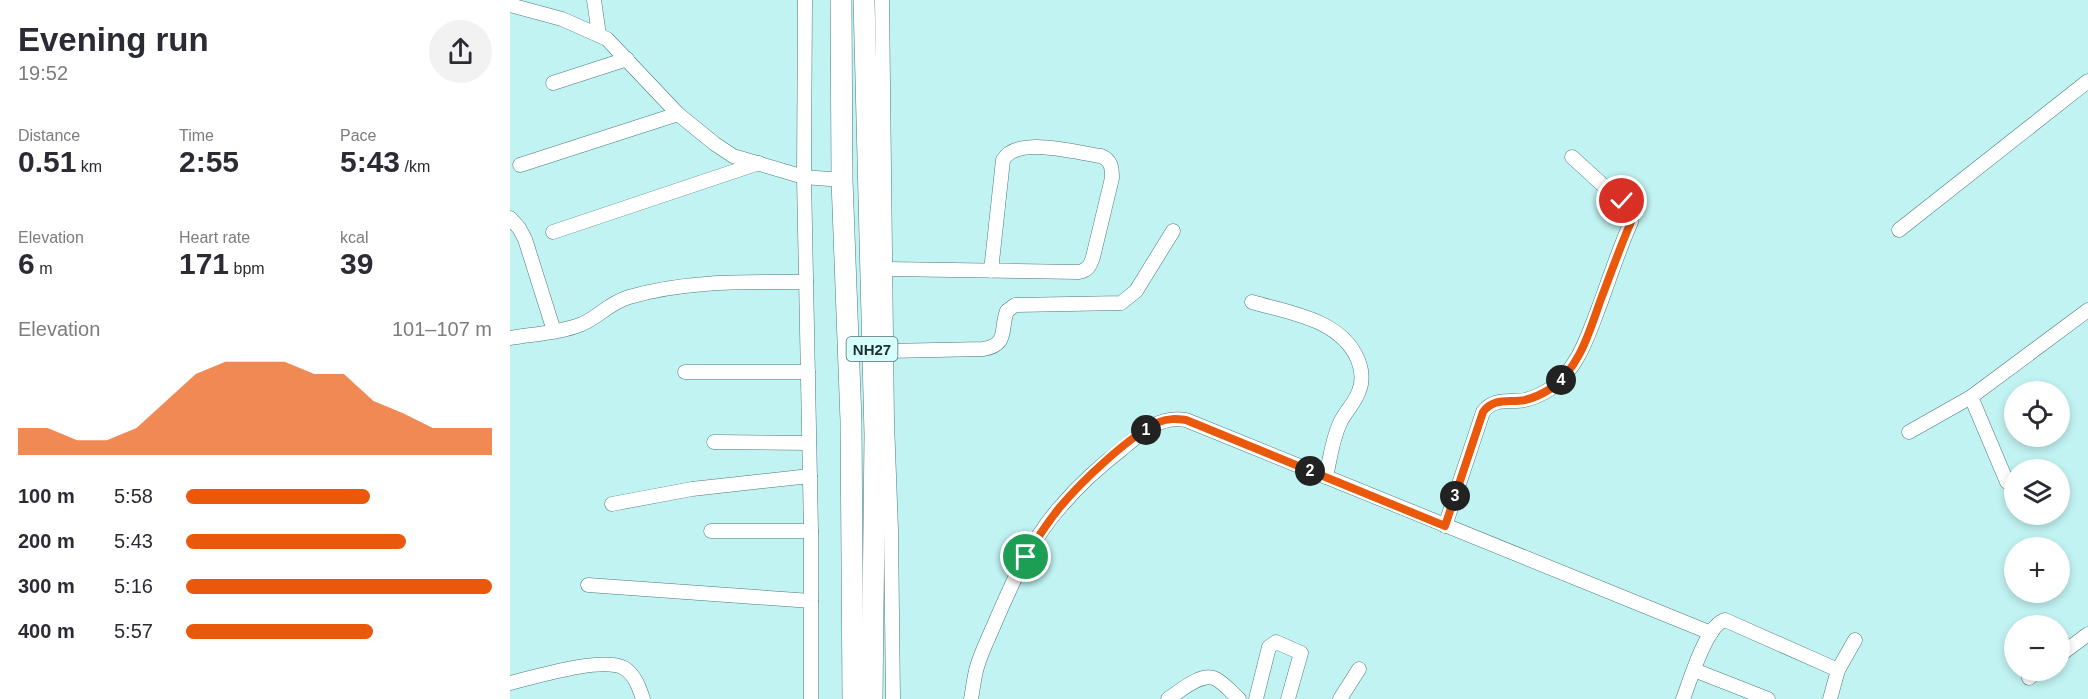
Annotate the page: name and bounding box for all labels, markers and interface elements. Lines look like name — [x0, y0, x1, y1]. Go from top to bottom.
button: share — [429, 20, 492, 83]
text: Evening run — [18, 21, 209, 58]
text: 19:52 — [18, 62, 68, 84]
text: Distance — [18, 127, 80, 144]
text: Time — [179, 127, 214, 144]
text: Pace — [340, 127, 376, 144]
text: 0.51 — [18, 145, 76, 178]
text: 2:55 — [179, 145, 239, 178]
text: 5:43 — [340, 145, 400, 178]
text: km — [76, 158, 102, 175]
text: /km — [400, 158, 430, 175]
pin — [1596, 175, 1647, 226]
icon: check — [1605, 184, 1638, 217]
text: Elevation — [18, 229, 84, 246]
text: Heart rate — [179, 229, 250, 246]
text: kcal — [340, 229, 368, 246]
text: 6 — [18, 247, 35, 280]
text: 171 — [179, 247, 229, 280]
text: 39 — [340, 247, 373, 280]
text: m — [35, 260, 52, 277]
text: bpm — [229, 260, 265, 277]
text: Elevation — [18, 318, 100, 340]
text: 101–107 m — [392, 318, 492, 340]
road number: NH27 — [846, 337, 898, 361]
pin: 4 — [1546, 365, 1576, 395]
text: 4 — [1557, 371, 1565, 388]
map controls — [2004, 381, 2070, 681]
button: locate — [2004, 381, 2070, 447]
pin: 1 — [1131, 415, 1161, 445]
text: 1 — [1142, 421, 1150, 438]
pin: 2 — [1295, 456, 1325, 486]
button: layers — [2004, 459, 2070, 525]
text: 2 — [1306, 462, 1314, 479]
pin: 3 — [1440, 481, 1470, 511]
text: 100 m — [18, 485, 75, 507]
text: 5:58 — [114, 485, 153, 507]
text: 3 — [1451, 487, 1459, 504]
text: 200 m — [18, 530, 75, 552]
text: 5:43 — [114, 530, 153, 552]
pin — [1000, 531, 1051, 582]
button: + — [2004, 537, 2070, 603]
icon: arrive — [1009, 540, 1042, 573]
text: 300 m — [18, 575, 75, 597]
text: 5:16 — [114, 575, 153, 597]
button: − — [2004, 615, 2070, 681]
text: 400 m — [18, 620, 75, 642]
text: 5:57 — [114, 620, 153, 642]

